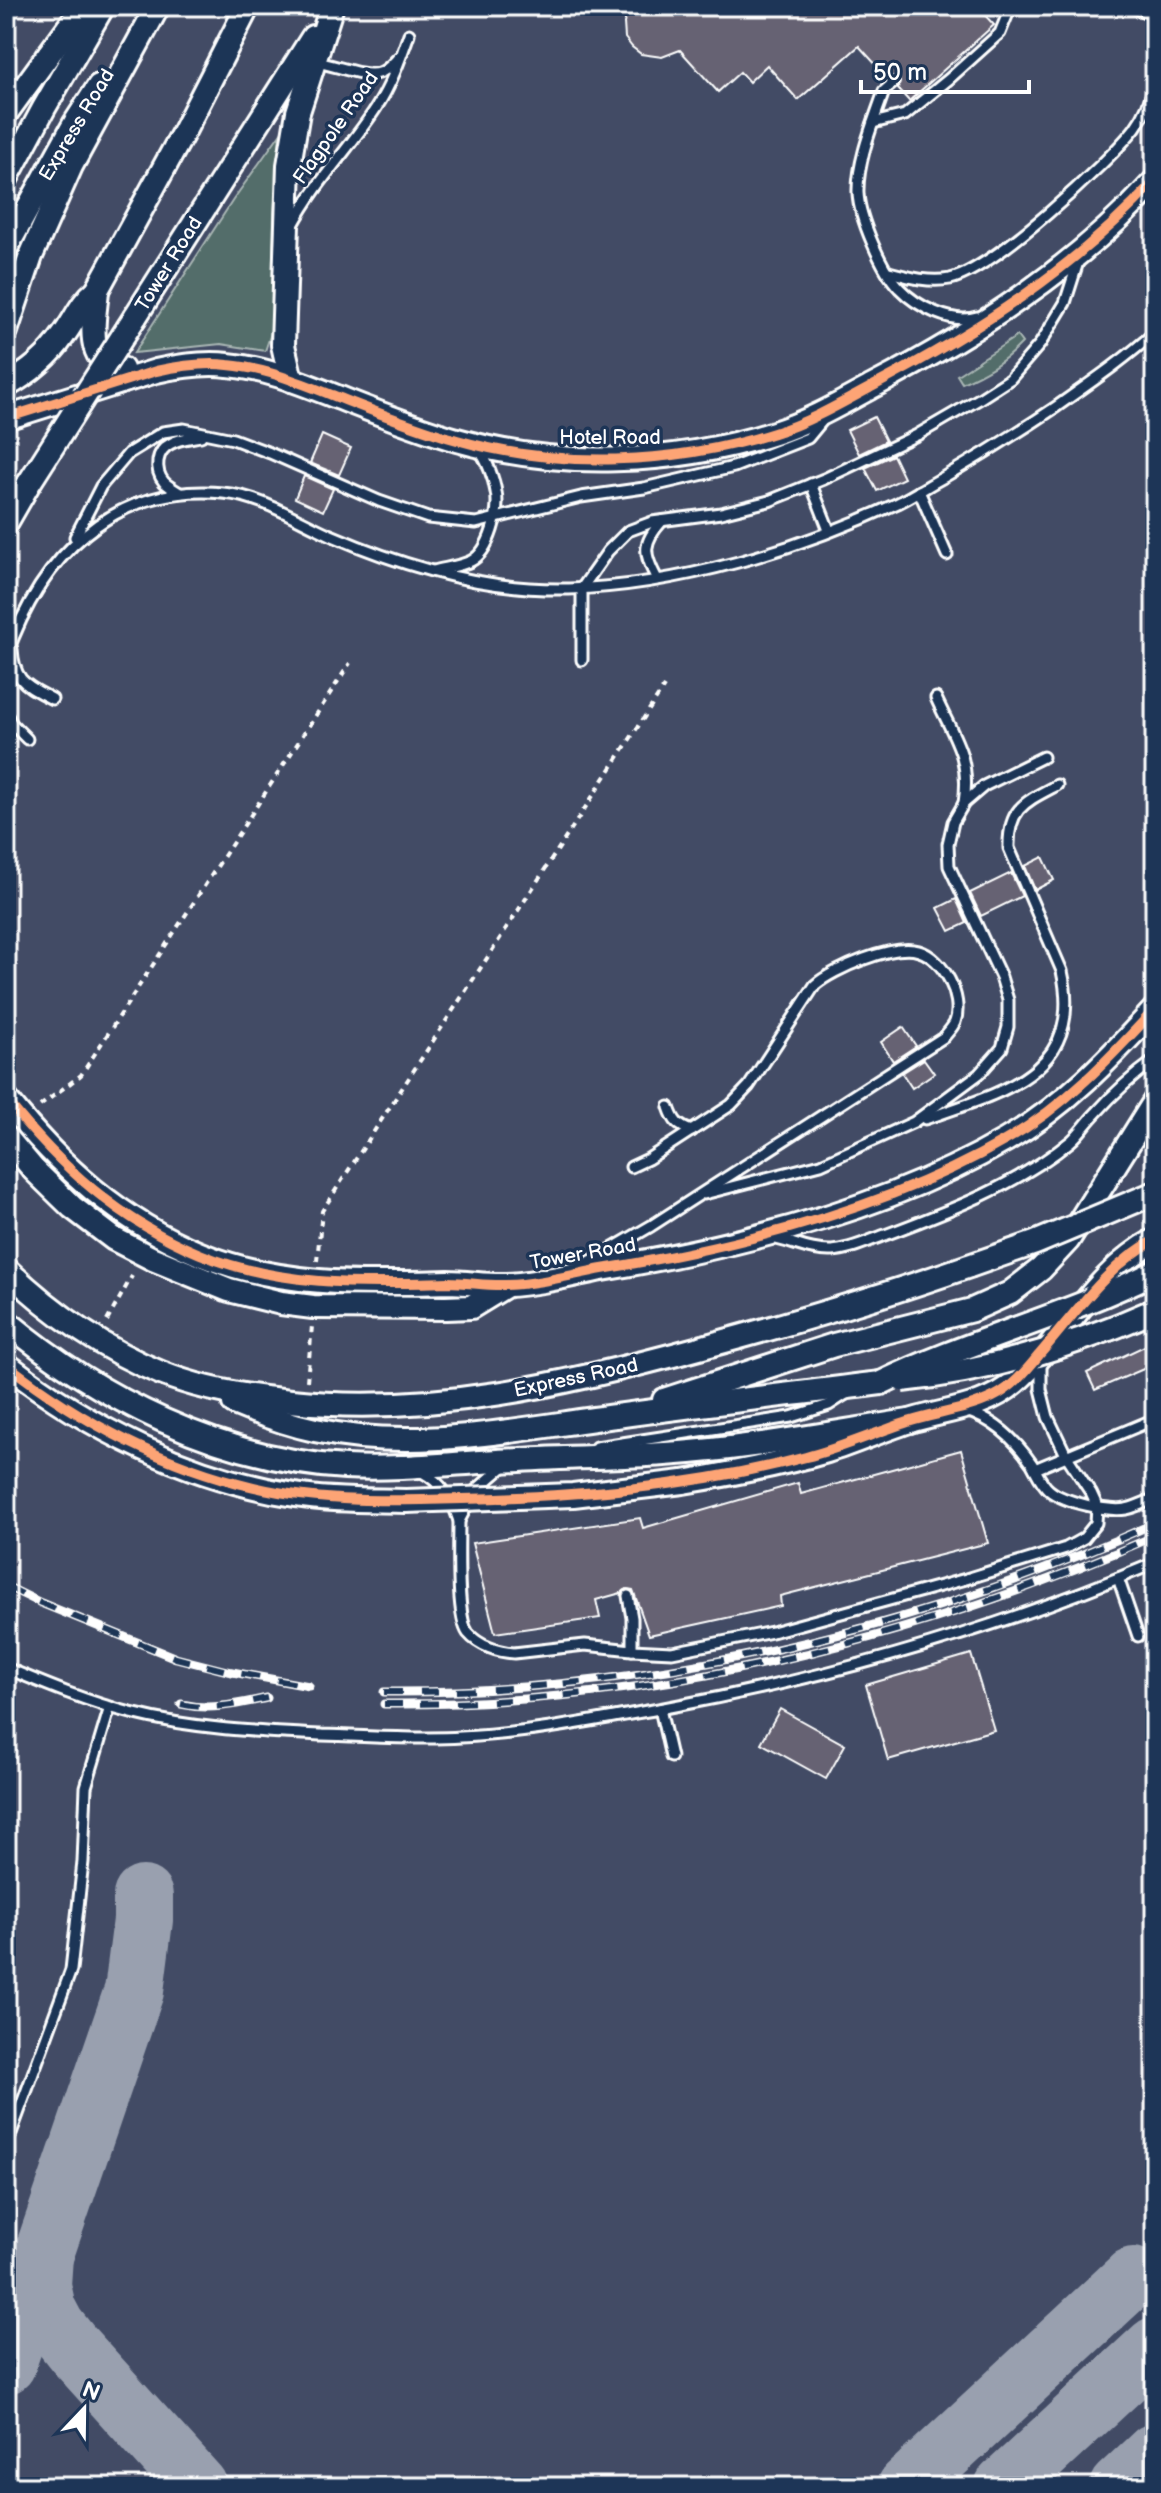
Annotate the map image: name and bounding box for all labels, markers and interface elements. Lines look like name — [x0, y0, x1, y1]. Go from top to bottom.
scale bar — [861, 44, 1029, 94]
text: 50 m — [873, 58, 927, 87]
street label: Express Road — [34, 65, 120, 185]
street label: Flagpole Road — [288, 67, 384, 189]
street label: Tower Road — [130, 212, 208, 316]
street label: Hotel Road — [559, 426, 661, 450]
street label: Tower Road — [528, 1233, 638, 1275]
street label: Express Road — [512, 1353, 640, 1403]
north arrow — [44, 2369, 124, 2449]
text: N — [78, 2376, 104, 2407]

